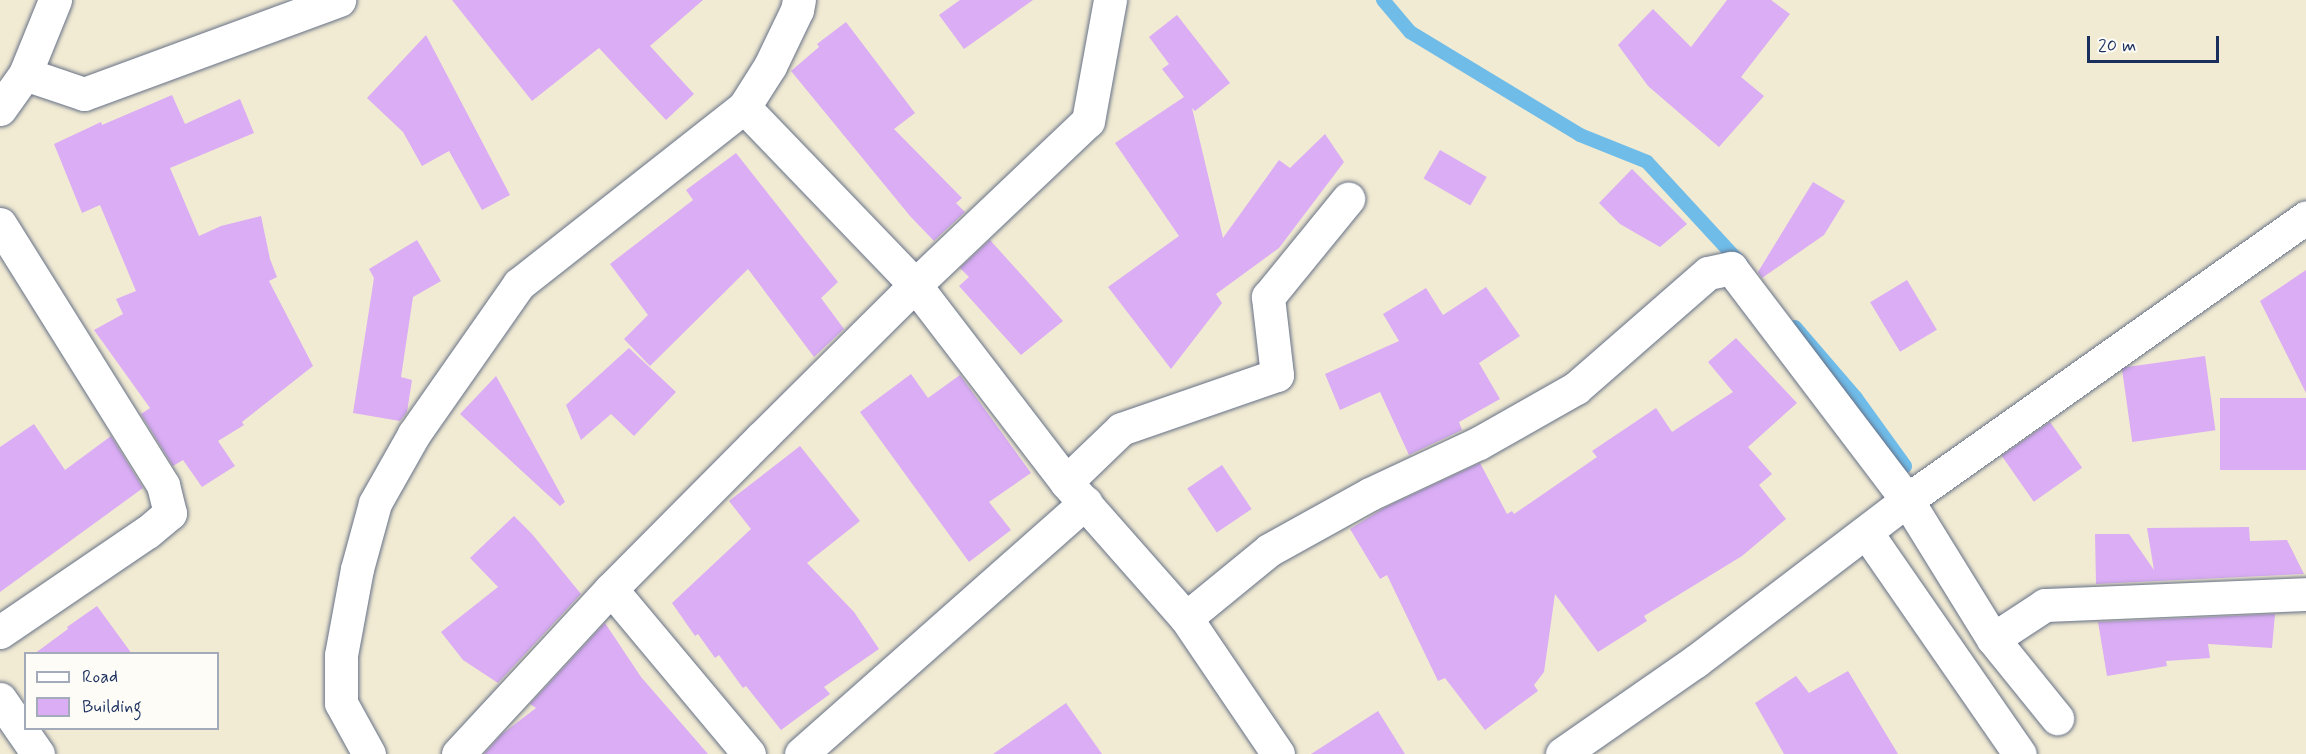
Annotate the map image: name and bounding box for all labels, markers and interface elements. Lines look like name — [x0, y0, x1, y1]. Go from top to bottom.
scale bar — [2090, 24, 2222, 62]
text: 20 m — [2098, 34, 2136, 58]
legend — [24, 652, 219, 730]
text: Road — [82, 665, 118, 689]
text: Building — [82, 695, 142, 719]

